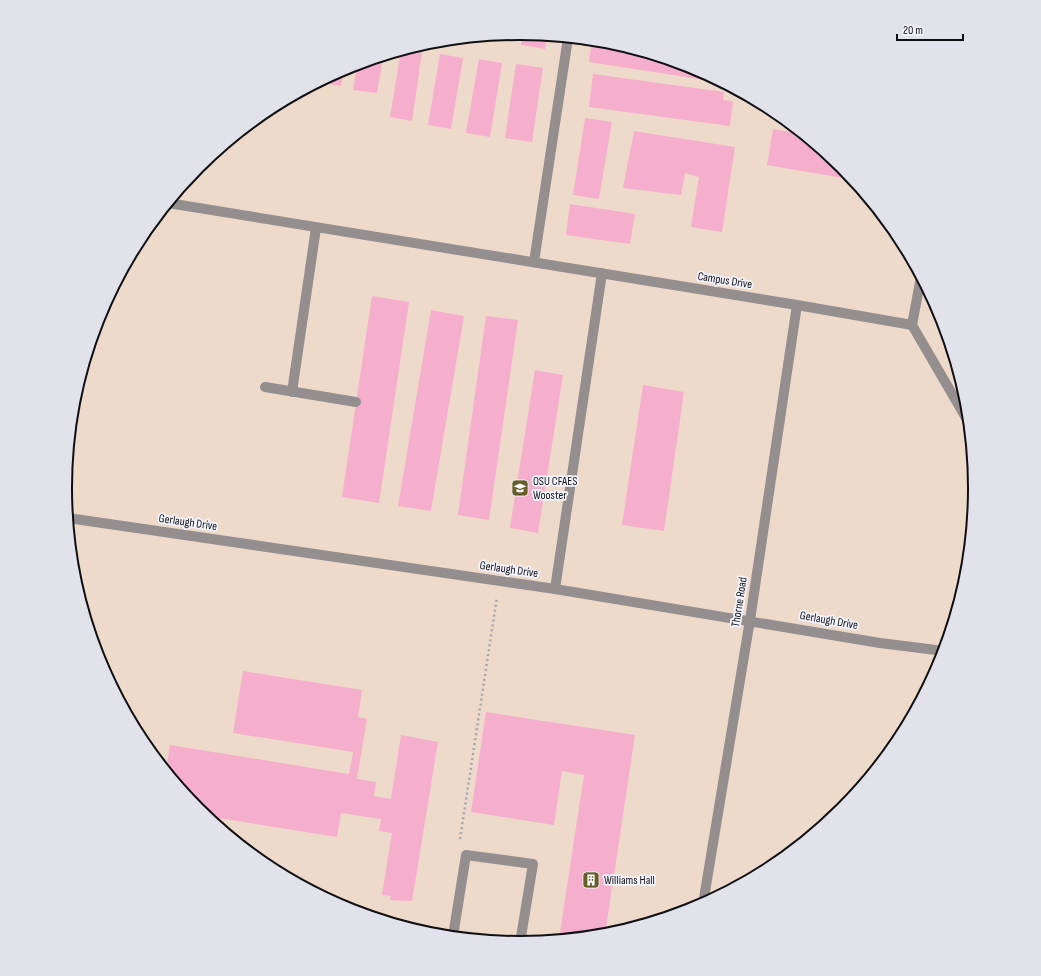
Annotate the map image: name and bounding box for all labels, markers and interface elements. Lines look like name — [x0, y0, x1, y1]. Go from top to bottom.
scale bar — [897, 16, 963, 42]
text: 20 m — [903, 23, 923, 38]
street label: Campus Drive — [697, 269, 753, 292]
place label: OSU CFAES Wooster — [533, 474, 577, 503]
school or university icon: OSU CFAES Wooster — [510, 478, 530, 498]
street label: Gerlaugh Drive — [158, 511, 218, 534]
street label: Gerlaugh Drive — [479, 558, 539, 581]
street label: Thorne Road — [728, 576, 751, 628]
street label: Gerlaugh Drive — [799, 608, 859, 633]
building icon: Williams Hall — [581, 870, 601, 890]
place label: Williams Hall — [604, 873, 655, 888]

